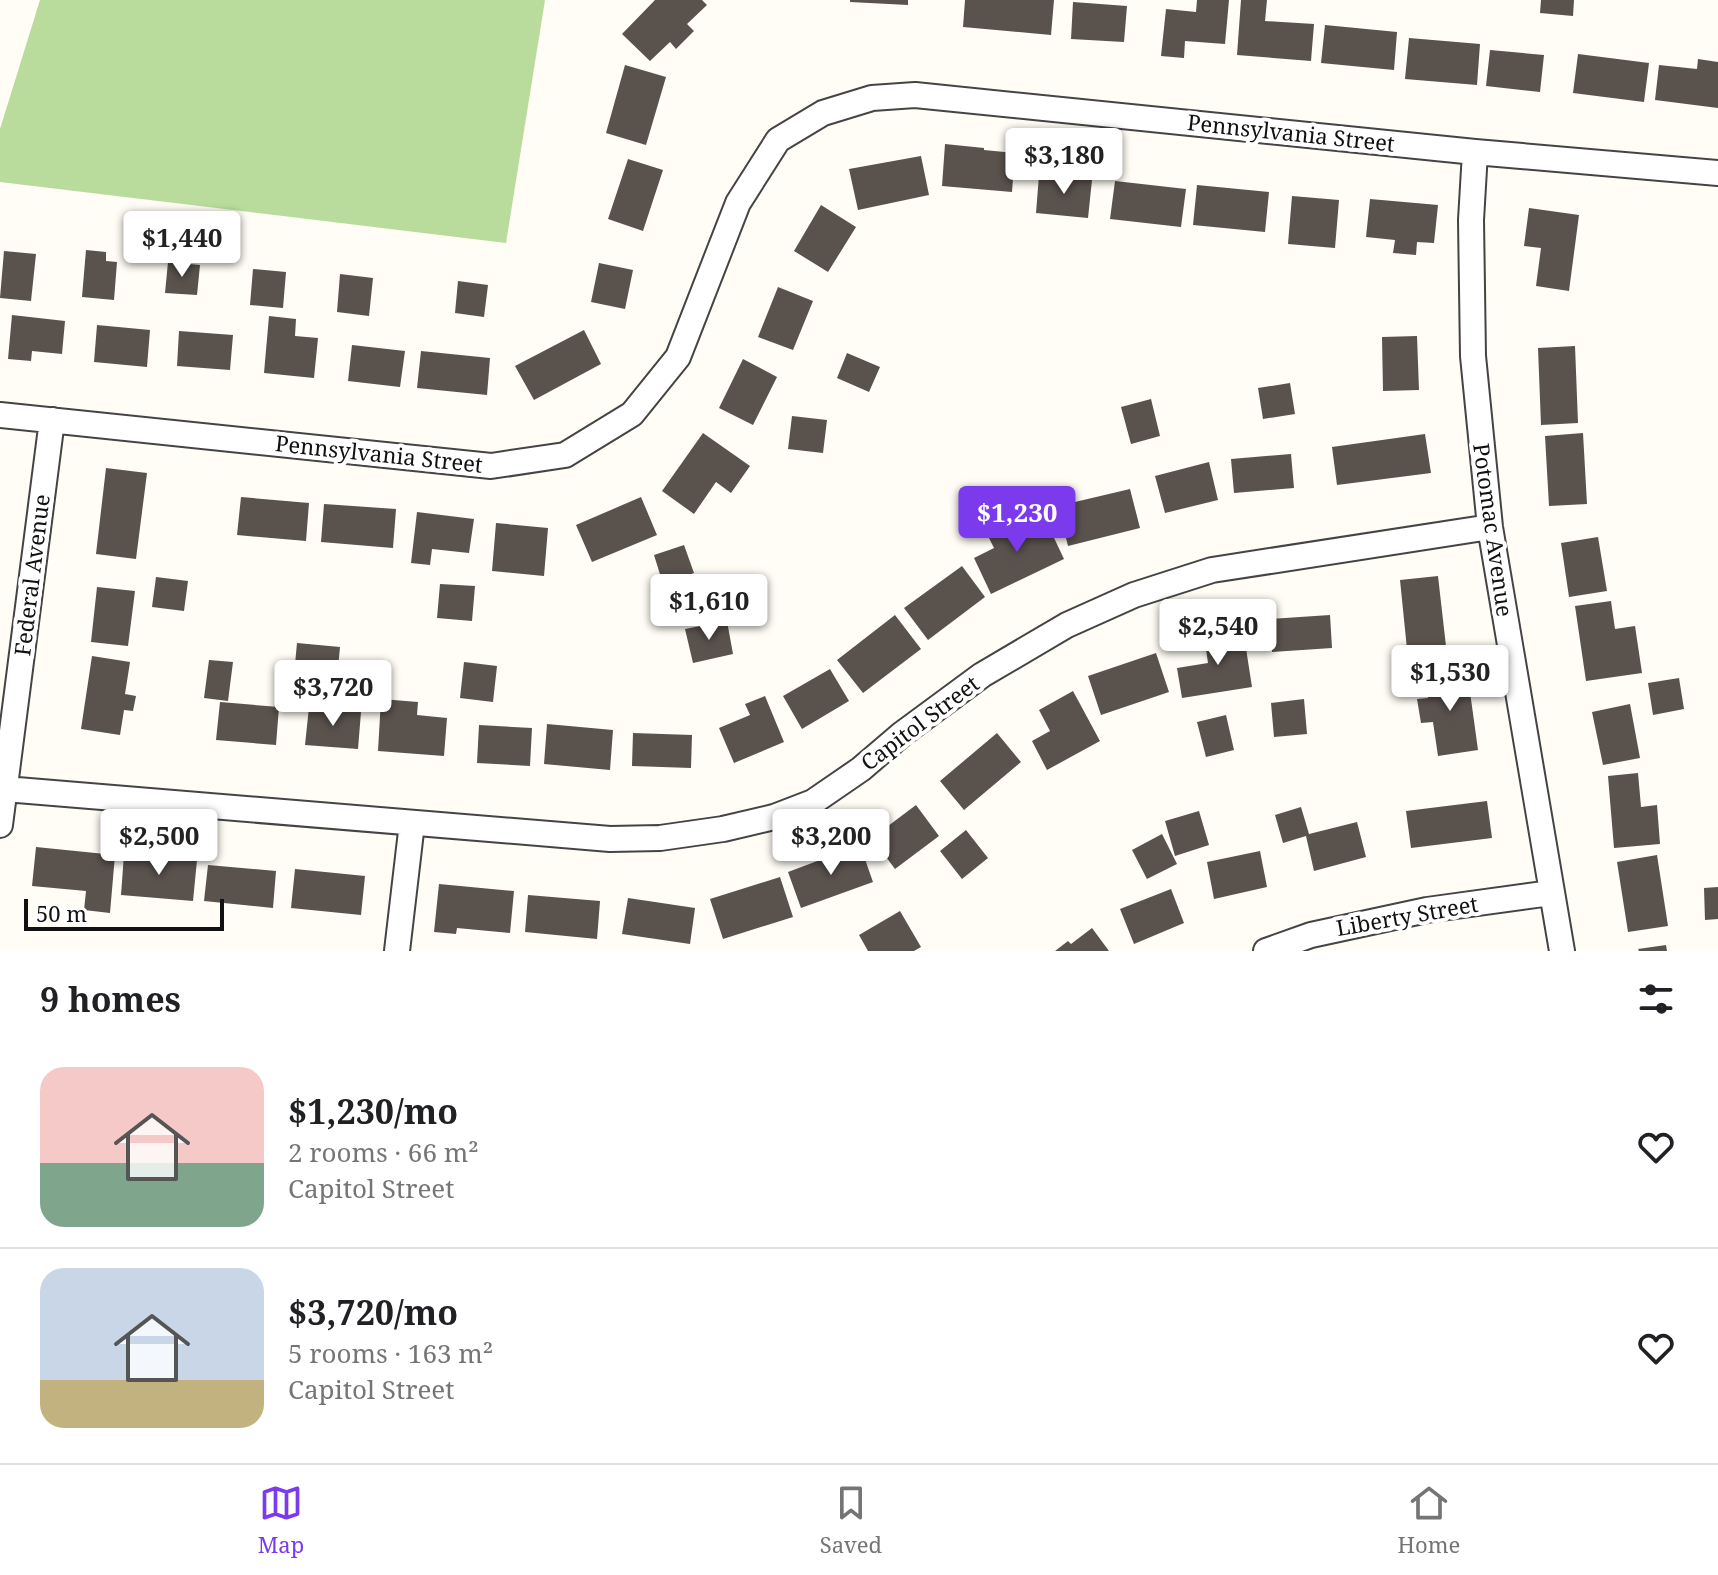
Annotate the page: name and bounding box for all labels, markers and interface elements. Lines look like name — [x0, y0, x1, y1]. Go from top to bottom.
street label: Pennsylvania Street — [1186, 106, 1397, 158]
pin: $3,180 — [999, 128, 1129, 196]
text: $3,180 — [1023, 136, 1105, 172]
pin: $1,440 — [117, 211, 247, 279]
text: $1,440 — [141, 219, 223, 255]
street label: Pennsylvania Street — [274, 427, 485, 479]
street label: Potomac Avenue — [1467, 441, 1521, 618]
pin: $1,230 — [952, 486, 1082, 554]
street label: Federal Avenue — [6, 492, 56, 657]
text: $1,230 — [976, 494, 1058, 530]
pin: $1,610 — [644, 574, 774, 642]
text: $1,610 — [668, 582, 750, 618]
pin: $2,540 — [1153, 599, 1283, 667]
text: $2,540 — [1177, 607, 1259, 643]
pin: $1,530 — [1385, 645, 1515, 713]
text: $1,530 — [1409, 653, 1491, 689]
pin: $3,720 — [268, 660, 398, 728]
text: $3,720 — [292, 668, 374, 704]
street label: Capitol Street — [854, 668, 985, 777]
pin: $2,500 — [94, 809, 224, 877]
pin: $3,200 — [766, 809, 896, 877]
text: $2,500 — [118, 817, 200, 853]
text: $3,200 — [790, 817, 872, 853]
street label: Liberty Street — [1333, 888, 1480, 942]
scale bar — [24, 895, 224, 931]
text: 50 m — [36, 898, 87, 928]
text: 9 homes — [40, 976, 181, 1022]
icon: filters — [1634, 977, 1678, 1021]
text: $1,230/mo — [288, 1088, 458, 1134]
icon: home — [104, 1099, 200, 1195]
icon: heart — [1634, 1125, 1678, 1169]
text: 2 rooms · 66 m² — [288, 1134, 479, 1170]
text: Capitol Street — [288, 1170, 454, 1206]
text: $3,720/mo — [288, 1289, 458, 1335]
icon: home — [104, 1300, 200, 1396]
icon: heart — [1634, 1326, 1678, 1370]
text: 5 rooms · 163 m² — [288, 1335, 493, 1371]
text: Capitol Street — [288, 1371, 454, 1407]
tab: Map — [258, 1481, 304, 1559]
tab: Saved — [820, 1481, 882, 1559]
tab: Home — [1398, 1481, 1460, 1559]

